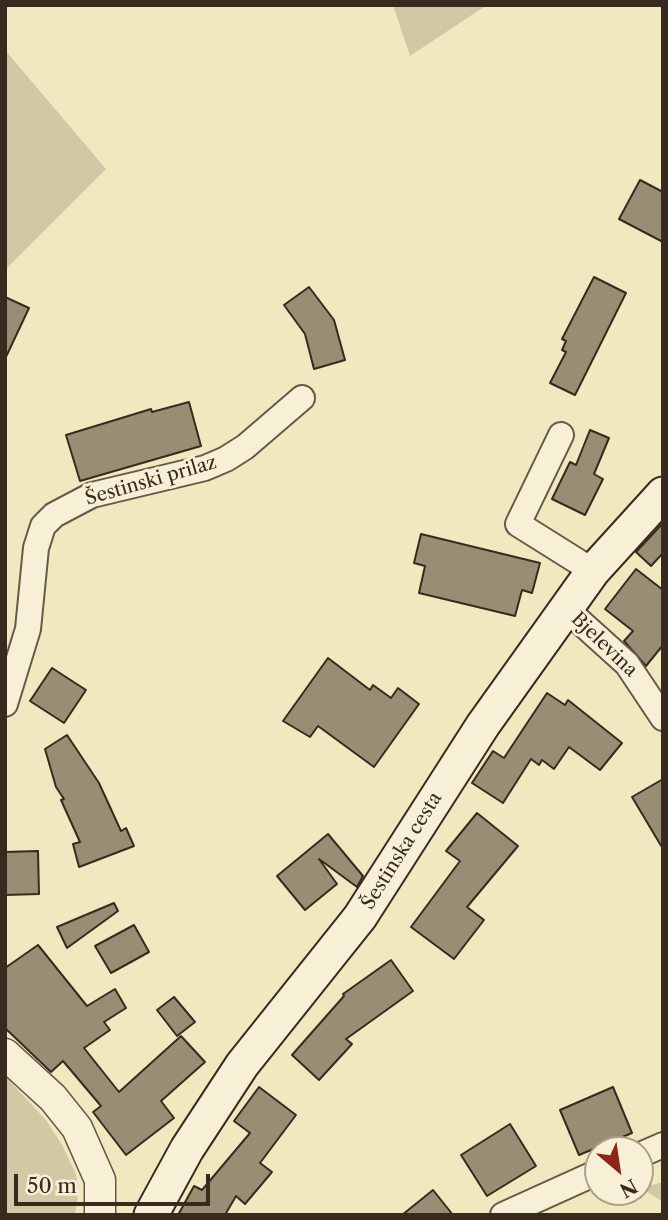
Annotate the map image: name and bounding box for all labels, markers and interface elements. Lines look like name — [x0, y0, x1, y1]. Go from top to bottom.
street label: Šestinski prilaz — [83, 451, 219, 511]
street label: Bjelevina — [566, 608, 642, 682]
street label: Šestinska cesta — [357, 788, 447, 914]
north arrow — [584, 1136, 654, 1206]
scale bar — [18, 1160, 214, 1204]
text: 50 m — [27, 1173, 77, 1198]
text: N — [616, 1174, 641, 1202]

